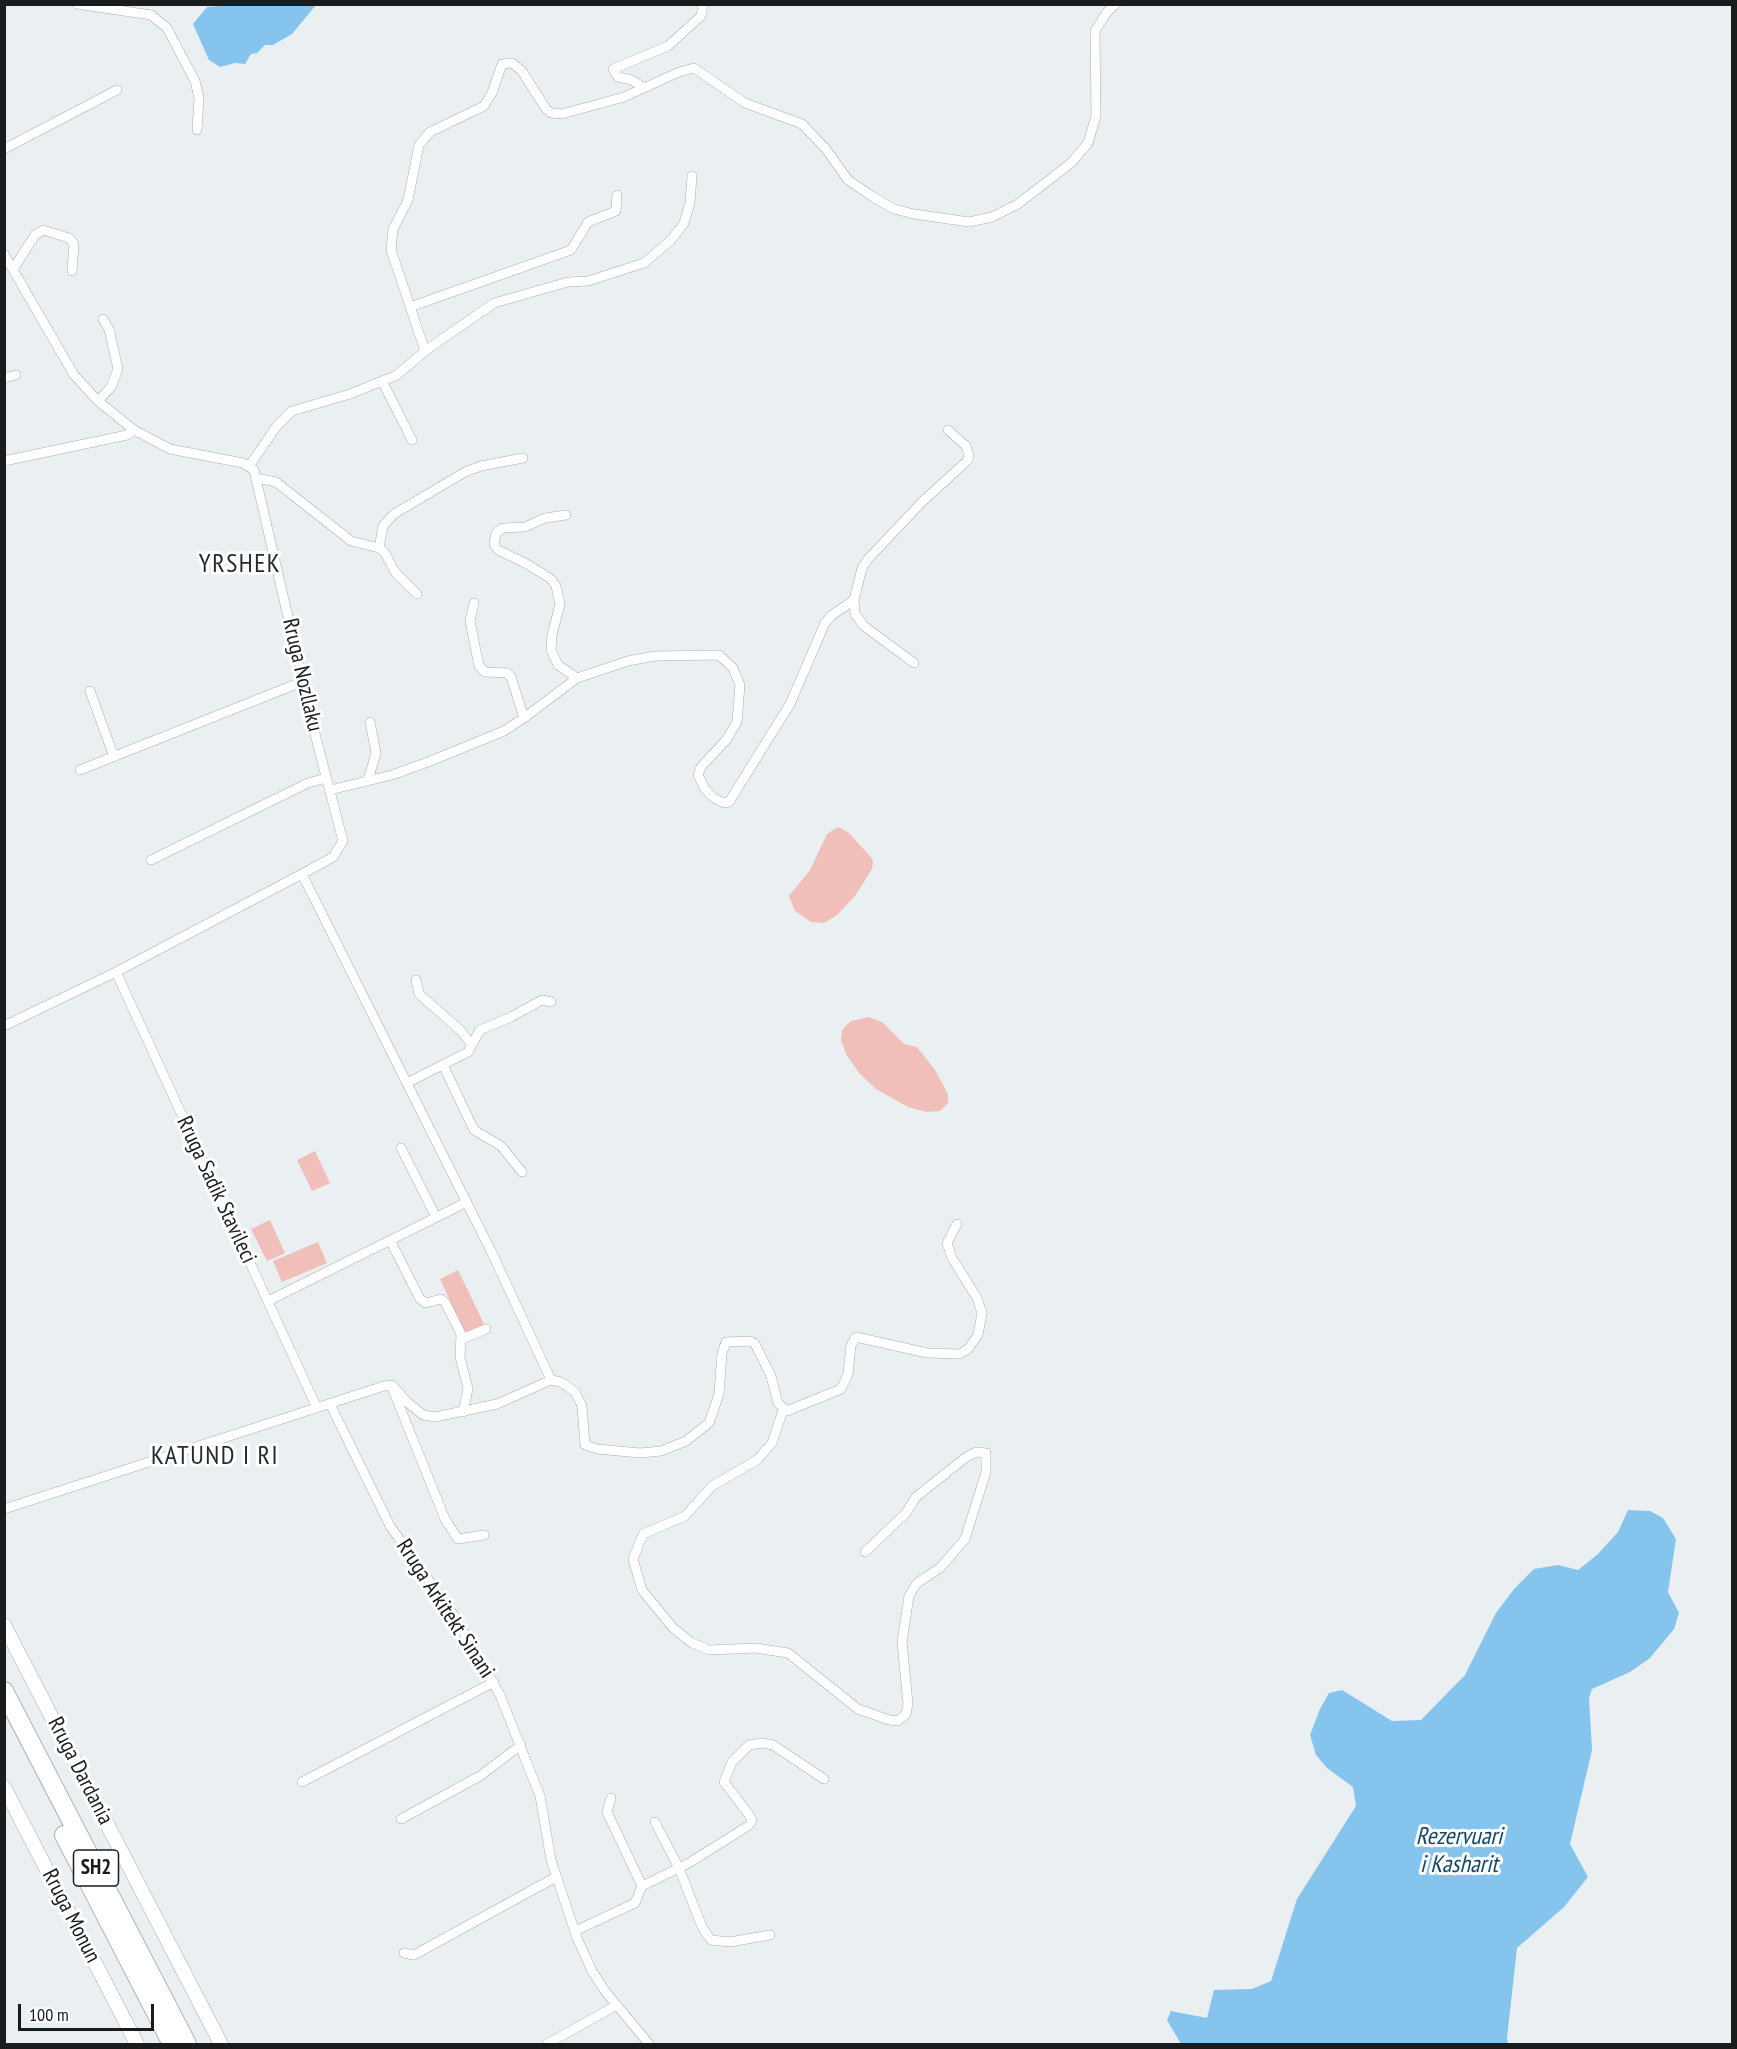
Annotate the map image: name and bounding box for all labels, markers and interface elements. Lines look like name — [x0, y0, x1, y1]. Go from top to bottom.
district label: YRSHEK — [199, 549, 281, 581]
street label: Rruga Nozllaku — [276, 616, 328, 734]
street label: Rruga Sadik Stavileci — [170, 1112, 262, 1268]
district label: KATUND I RI — [151, 1441, 279, 1473]
street label: Rruga Arkitekt Sinani — [390, 1535, 500, 1683]
street label: Rruga Dardania — [42, 1713, 118, 1829]
water label: Rezervuari i Kasharit — [1416, 1823, 1502, 1879]
road number: SH2 — [74, 1850, 118, 1886]
street label: Rruga Monun — [36, 1865, 106, 1967]
scale bar — [21, 1992, 158, 2030]
text: 100 m — [29, 2003, 69, 2026]

